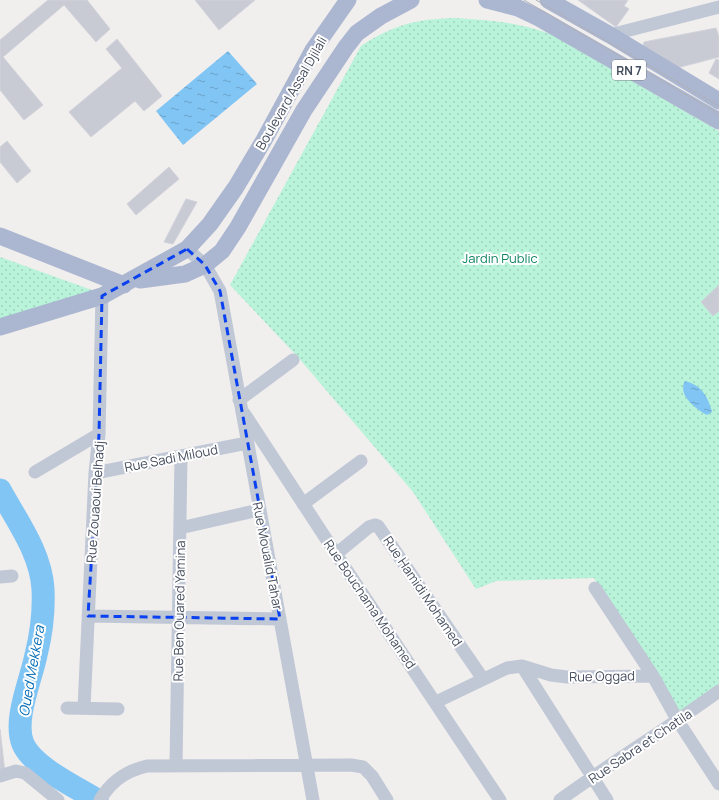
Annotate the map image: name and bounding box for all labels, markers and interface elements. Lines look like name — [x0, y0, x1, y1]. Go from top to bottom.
street label: Boulevard Assal Djilali — [251, 33, 331, 153]
road number: RN 7 — [612, 60, 646, 80]
park label: Jardin Public — [462, 249, 538, 267]
street label: Rue Zouaoui Belhadj — [82, 440, 108, 564]
street label: Rue Sadi Miloud — [123, 440, 219, 476]
street label: Rue Moualid Tahar — [249, 500, 287, 612]
street label: Rue Hamidi Mohamed — [379, 532, 467, 650]
street label: Rue Bouchama Mohamed — [320, 536, 420, 672]
street label: Rue Ben Ouared Yamina — [169, 540, 189, 682]
water label: Oued Mekkera — [14, 623, 49, 718]
street label: Rue Oggad — [569, 666, 635, 686]
street label: Rue Sabra et Chatila — [585, 705, 695, 787]

